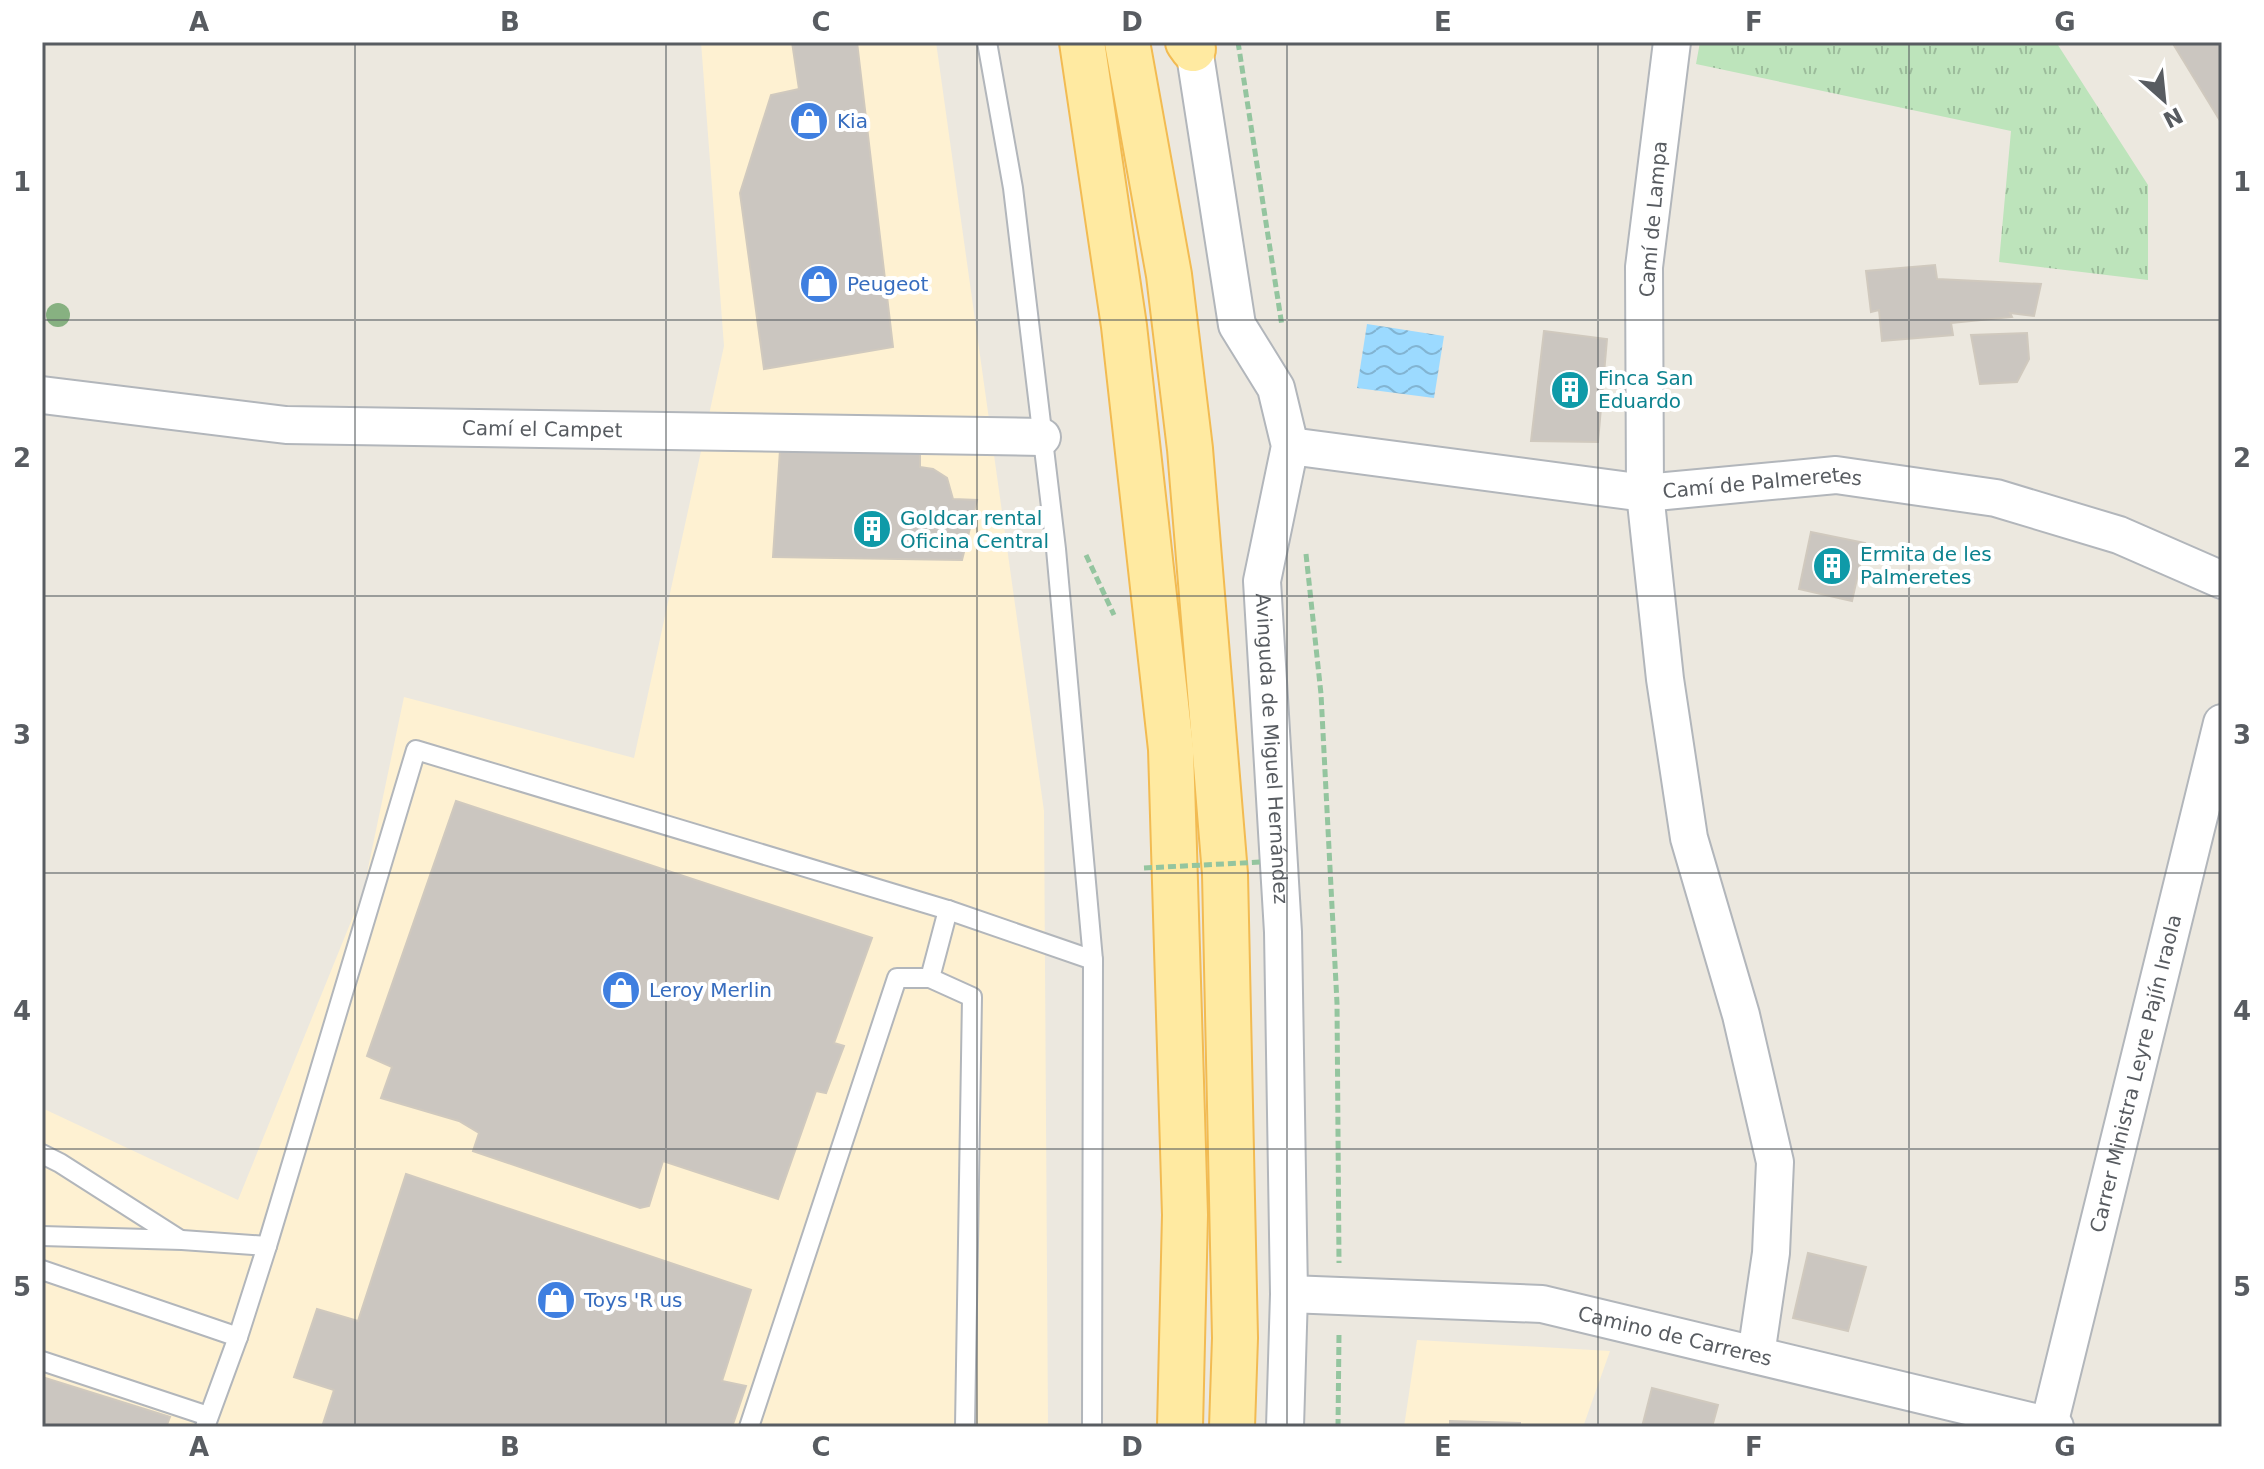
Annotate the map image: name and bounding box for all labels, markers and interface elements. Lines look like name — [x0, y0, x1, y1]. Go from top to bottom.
text: A — [189, 7, 209, 37]
text: B — [500, 7, 520, 37]
text: C — [811, 7, 831, 37]
text: D — [1121, 7, 1143, 37]
text: E — [1434, 7, 1452, 37]
text: F — [1745, 7, 1763, 37]
text: G — [2054, 7, 2076, 37]
north arrow — [2124, 60, 2204, 140]
shop icon: Kia — [788, 100, 830, 142]
text: N — [2159, 102, 2187, 133]
place label: Kia — [837, 109, 868, 133]
street label: Camí de Lampa — [1634, 140, 1672, 298]
text: 1 — [13, 167, 31, 197]
text: 1 — [2233, 167, 2251, 197]
shop icon: Peugeot — [798, 263, 840, 305]
place label: Peugeot — [847, 272, 929, 296]
place label: Finca San Eduardo — [1598, 366, 1694, 413]
building icon: Finca San Eduardo — [1549, 369, 1591, 411]
street label: Camí el Campet — [462, 416, 623, 442]
text: 2 — [13, 443, 31, 473]
text: 2 — [2233, 443, 2251, 473]
street label: Camí de Palmeretes — [1661, 463, 1864, 503]
place label: Goldcar rental Oficina Central — [900, 506, 1049, 553]
building icon: Goldcar rental Oficina Central — [851, 508, 893, 550]
place label: Ermita de les Palmeretes — [1860, 542, 1992, 589]
building icon: Ermita de les Palmeretes — [1811, 545, 1853, 587]
street label: Avinguda de Miguel Hernández — [1251, 592, 1293, 905]
text: 3 — [13, 720, 31, 750]
text: 3 — [2233, 720, 2251, 750]
street label: Carrer Ministra Leyre Pajín Iraola — [2085, 912, 2186, 1235]
shop icon: Leroy Merlin — [600, 969, 642, 1011]
place label: Leroy Merlin — [649, 978, 772, 1002]
text: 4 — [13, 996, 31, 1026]
text: 4 — [2233, 996, 2251, 1026]
text: 5 — [13, 1272, 31, 1302]
text: 5 — [2233, 1272, 2251, 1302]
shop icon: Toys 'R us — [535, 1279, 577, 1321]
place label: Toys 'R us — [583, 1288, 683, 1312]
street label: Camino de Carreres — [1576, 1301, 1774, 1371]
text: A — [189, 1432, 209, 1462]
text: B — [500, 1432, 520, 1462]
text: C — [811, 1432, 831, 1462]
text: D — [1121, 1432, 1143, 1462]
text: E — [1434, 1432, 1452, 1462]
text: F — [1745, 1432, 1763, 1462]
text: G — [2054, 1432, 2076, 1462]

